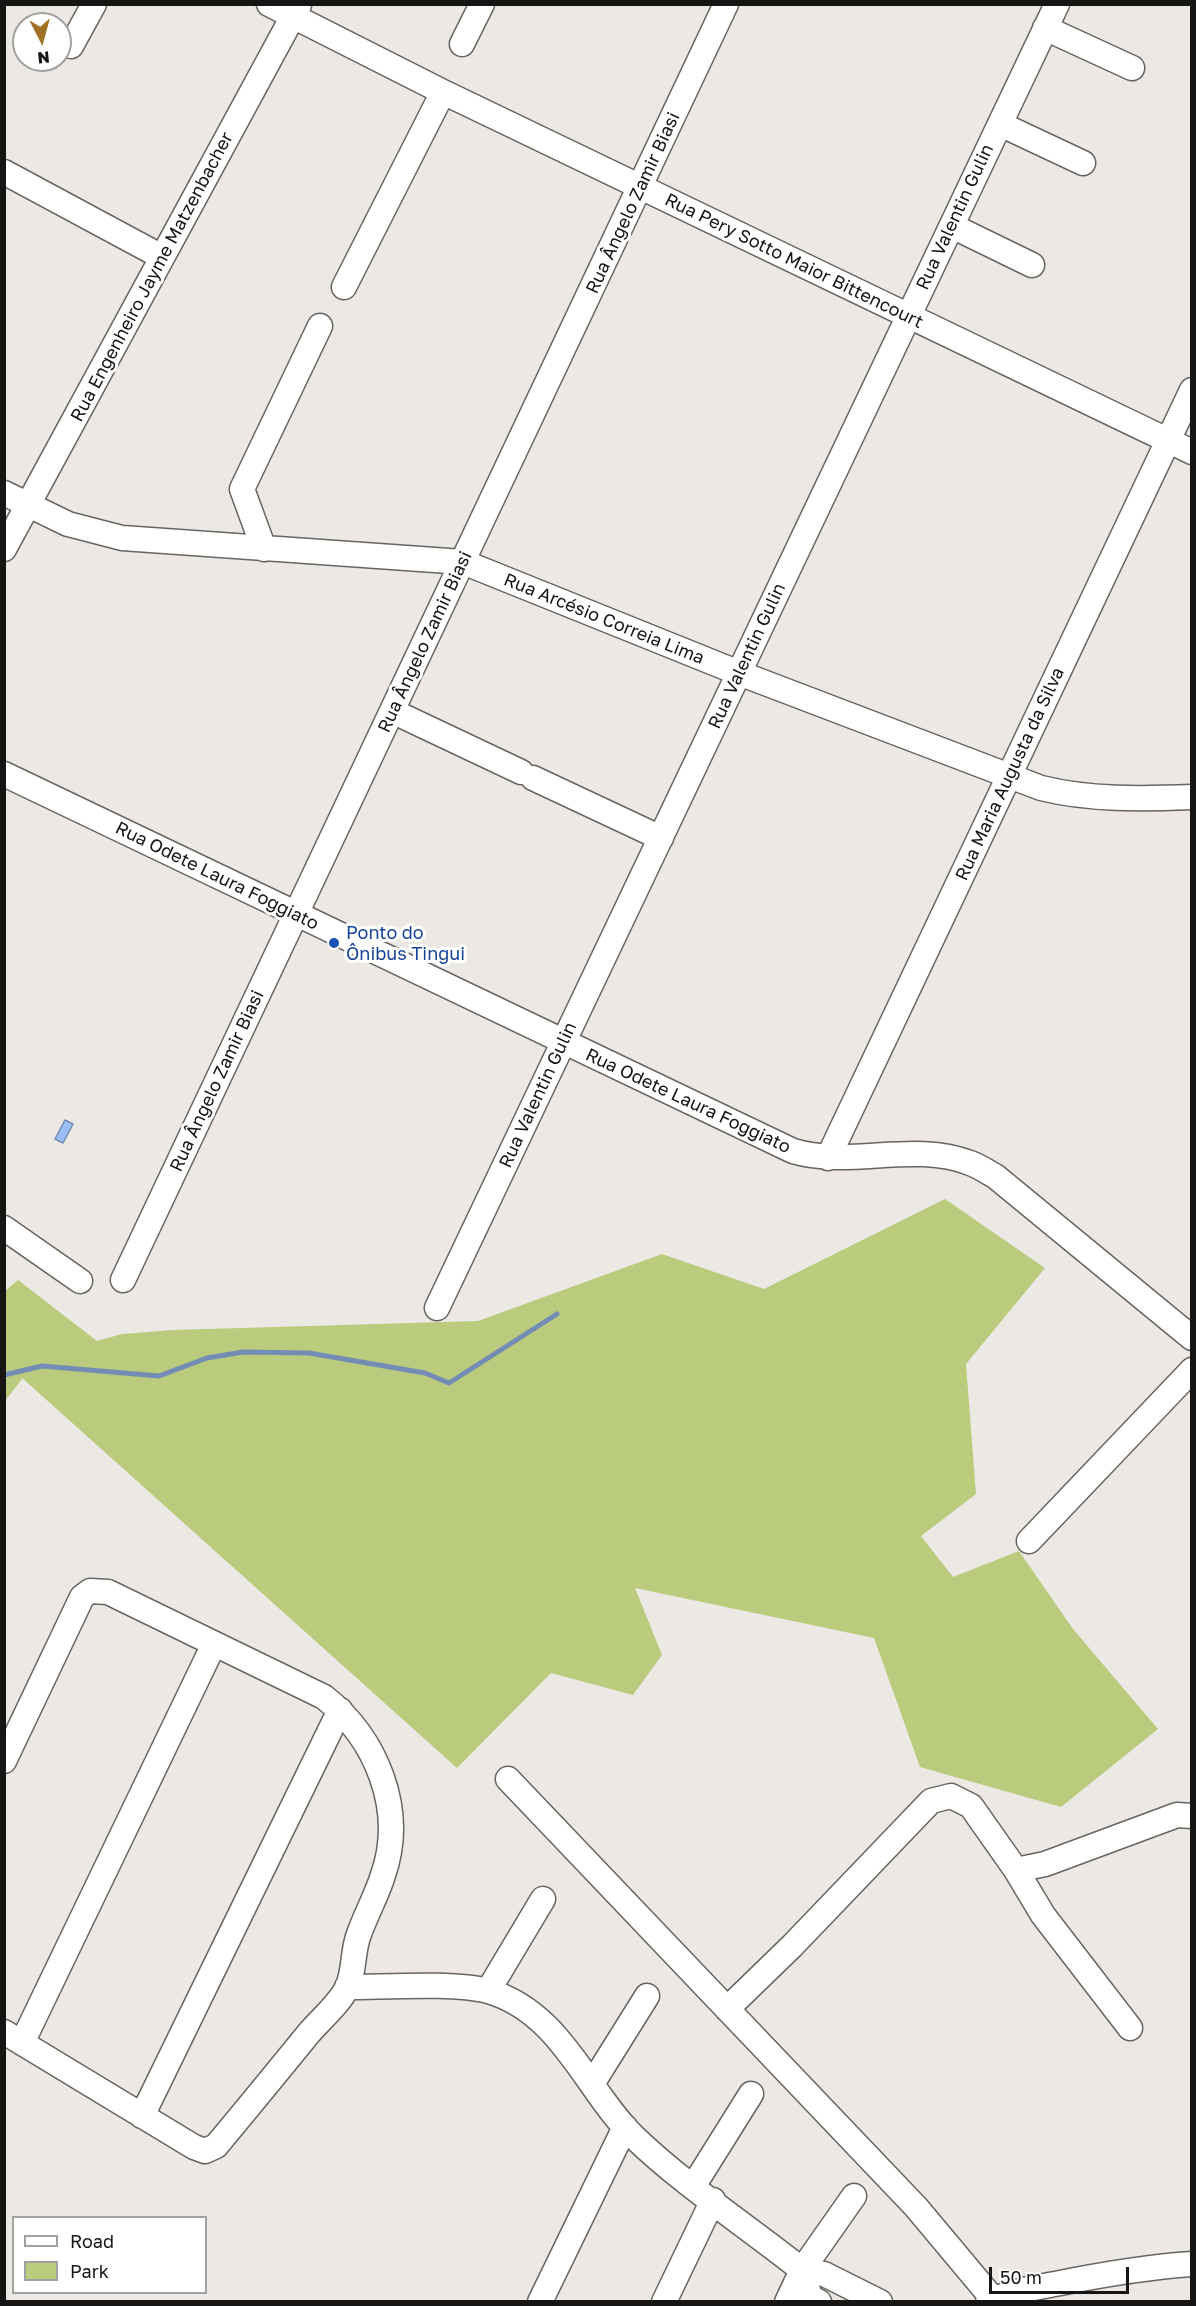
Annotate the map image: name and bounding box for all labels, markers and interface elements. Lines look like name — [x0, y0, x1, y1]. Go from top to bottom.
north arrow — [12, 12, 72, 72]
text: N — [37, 47, 51, 68]
street label: Rua Ângelo Zamir Biasi — [581, 109, 685, 297]
street label: Rua Engenheiro Jayme Matzenbacher — [66, 129, 238, 425]
street label: Rua Valentin Gulin — [912, 141, 998, 293]
street label: Rua Pery Sotto Maior Bittencourt — [661, 189, 927, 333]
street label: Rua Ângelo Zamir Biasi — [373, 548, 477, 736]
street label: Rua Arcésio Correia Lima — [501, 569, 707, 669]
street label: Rua Valentin Gulin — [704, 580, 790, 732]
street label: Rua Maria Augusta da Silva — [951, 664, 1069, 884]
street label: Rua Odete Laura Foggiato — [112, 817, 322, 935]
place label: Ponto do Ônibus Tingui — [346, 922, 465, 964]
marker: Ponto do Ônibus Tingui — [327, 936, 341, 950]
street label: Rua Ângelo Zamir Biasi — [165, 987, 269, 1175]
street label: Rua Valentin Gulin — [495, 1019, 581, 1171]
street label: Rua Odete Laura Foggiato — [582, 1044, 794, 1158]
legend — [12, 2216, 207, 2294]
text: Road — [70, 2230, 114, 2252]
scale bar — [992, 2255, 1132, 2293]
text: Park — [70, 2260, 109, 2282]
text: 50 m — [1000, 2266, 1042, 2288]

